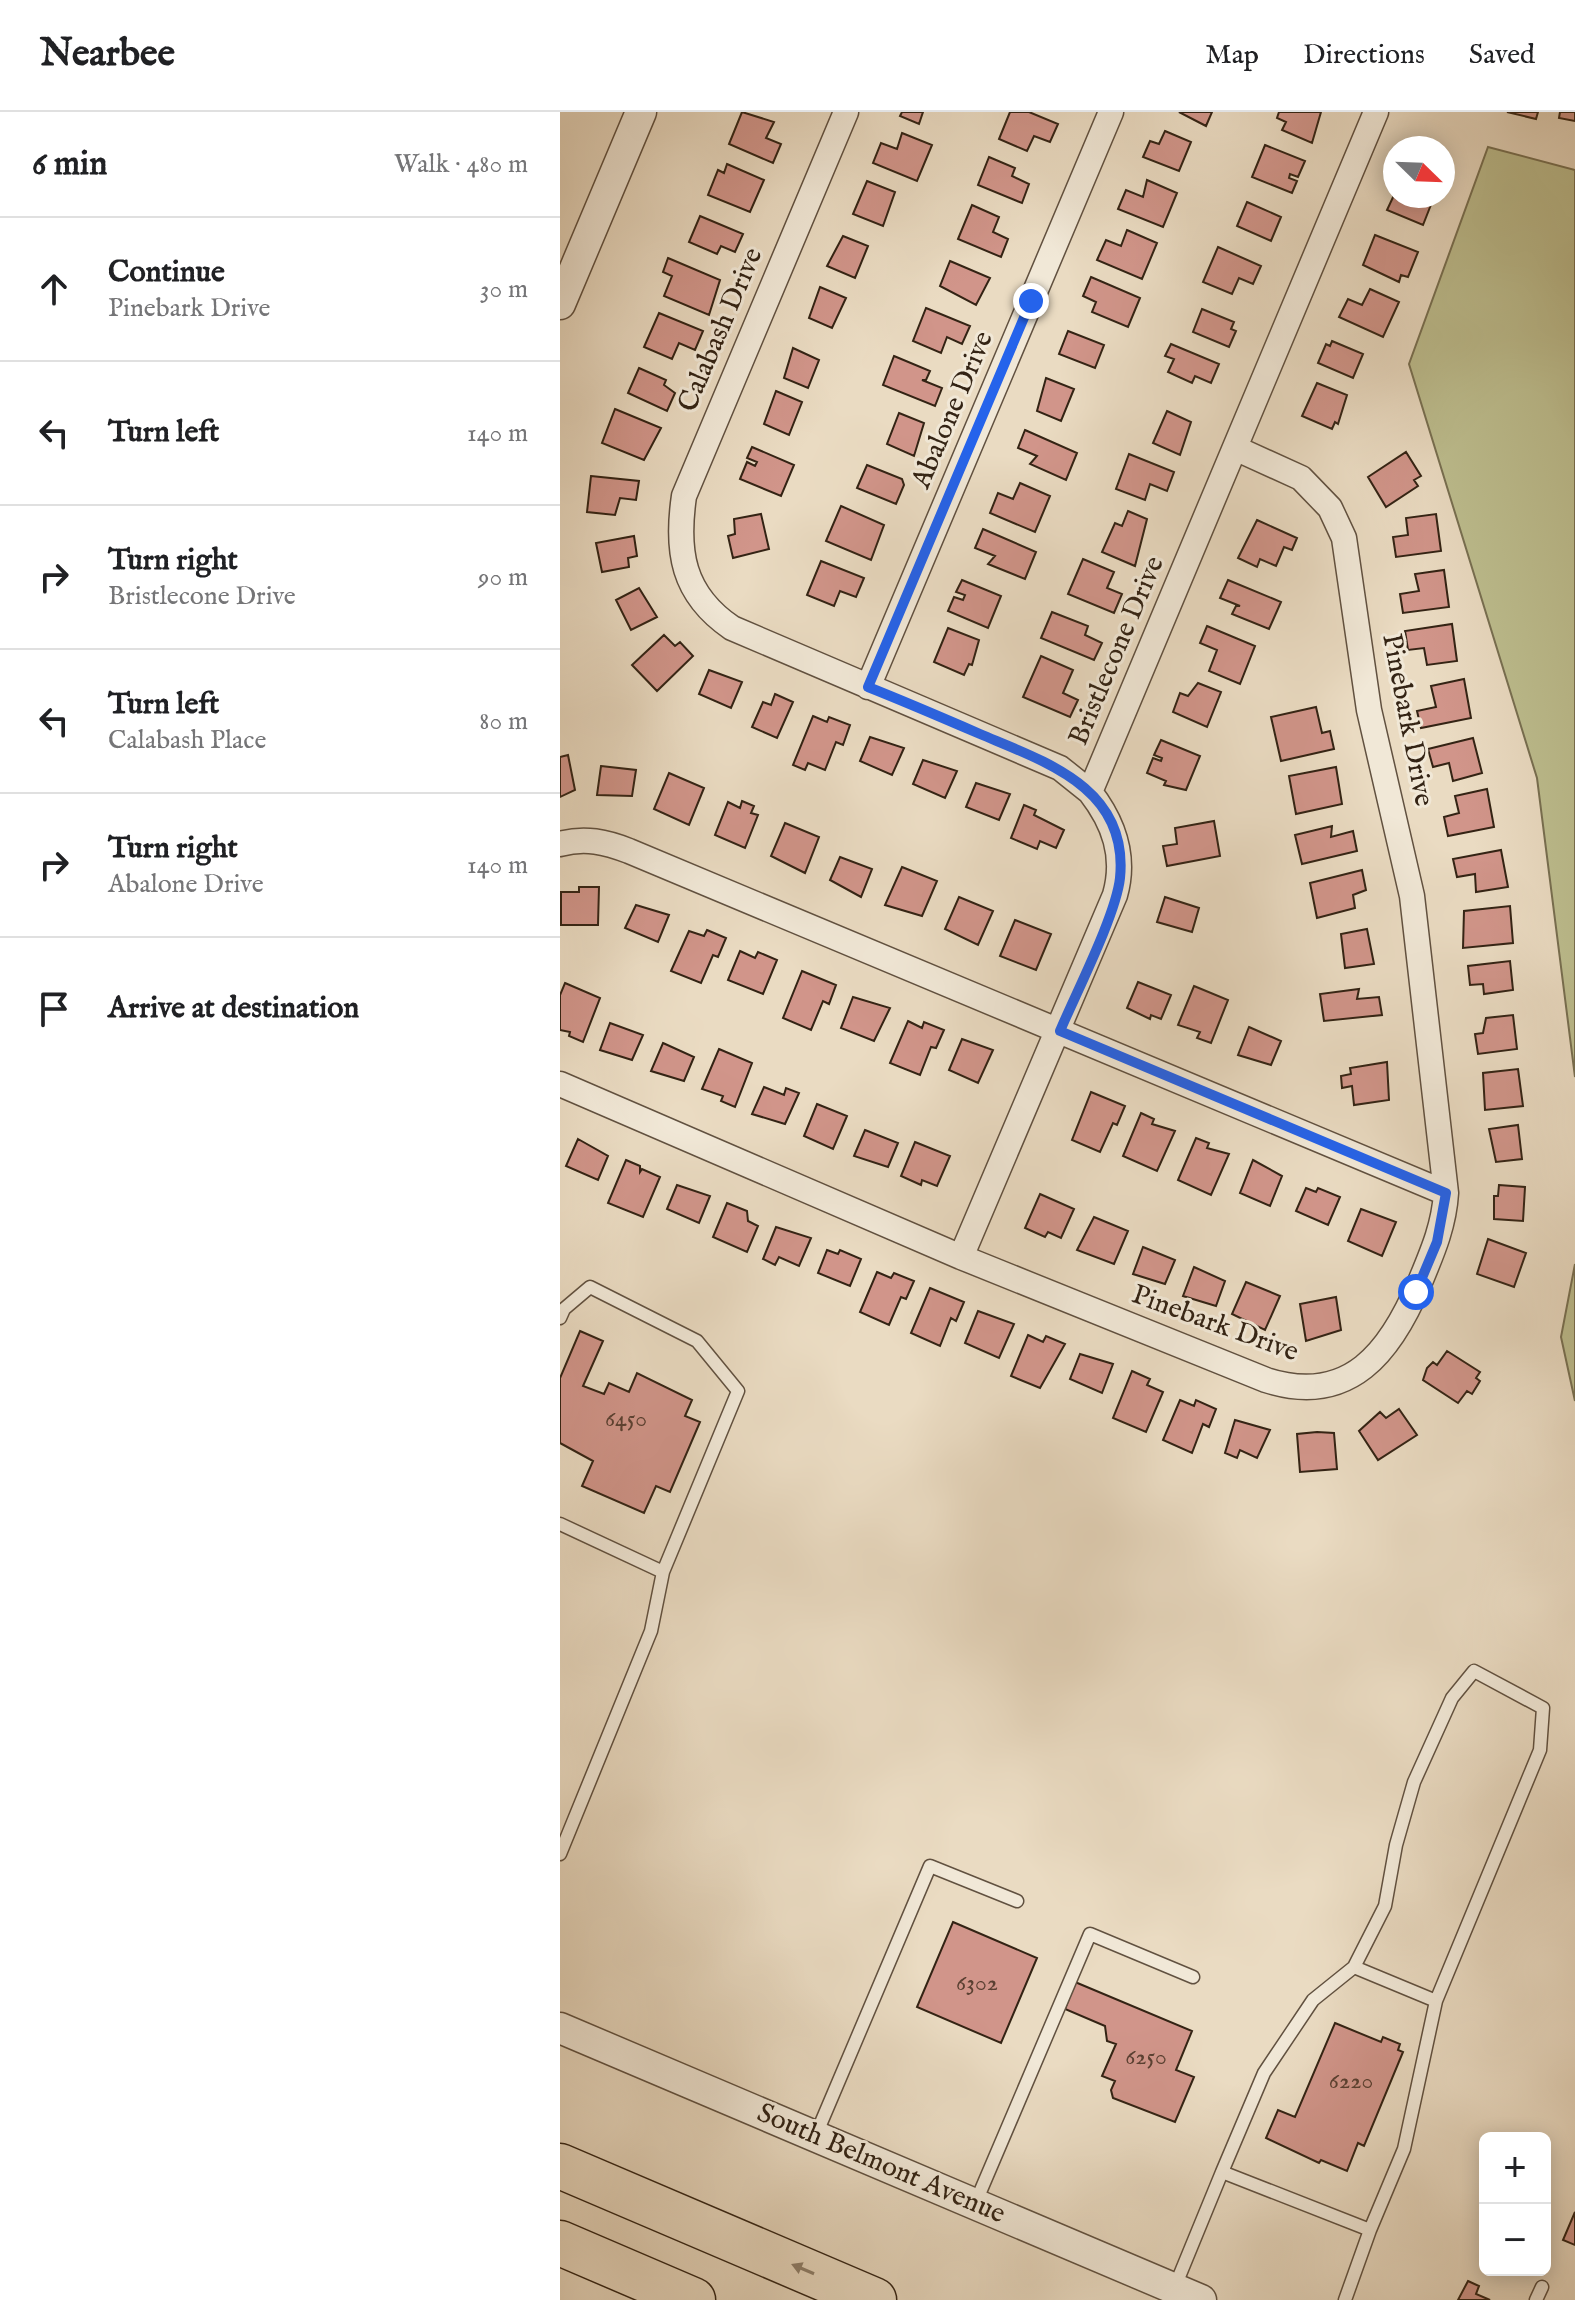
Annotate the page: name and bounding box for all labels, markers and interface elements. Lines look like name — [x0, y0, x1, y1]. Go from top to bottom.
text: Nearbee — [40, 31, 175, 79]
text: Map — [1205, 38, 1259, 73]
text: Directions — [1303, 38, 1425, 73]
text: Saved — [1469, 38, 1535, 73]
north arrow — [1383, 136, 1455, 208]
text: 6 min — [32, 143, 107, 186]
text: Walk · 480 m — [394, 148, 528, 181]
street label: Calabash Drive — [671, 242, 771, 417]
text: Continue — [108, 254, 225, 292]
icon: ahead — [32, 267, 76, 311]
text: 30 m — [480, 273, 528, 306]
route end — [1013, 283, 1049, 319]
text: Pinebark Drive — [108, 292, 271, 325]
street label: Abalone Drive — [904, 326, 1002, 495]
icon: left — [32, 411, 76, 455]
text: Turn left — [108, 414, 219, 452]
text: 140 m — [467, 417, 528, 450]
text: Turn right — [108, 542, 238, 580]
street label: Bristlecone Drive — [1061, 551, 1173, 751]
icon: right — [32, 555, 76, 599]
text: 90 m — [478, 561, 528, 594]
text: Bristlecone Drive — [108, 580, 296, 613]
street label: Pinebark Drive — [1373, 631, 1441, 809]
text: Turn left — [108, 686, 219, 724]
icon: left — [32, 699, 76, 743]
text: 80 m — [479, 705, 528, 738]
text: Calabash Place — [108, 724, 266, 757]
text: Turn right — [108, 830, 238, 868]
icon: right — [32, 843, 76, 887]
text: 140 m — [467, 849, 528, 882]
text: Abalone Drive — [108, 868, 264, 901]
icon: arrive — [32, 987, 76, 1031]
text: Arrive at destination — [108, 990, 359, 1028]
route start — [1398, 1274, 1434, 1310]
street label: Pinebark Drive — [1127, 1278, 1303, 1370]
house number: 6450 — [605, 1404, 647, 1435]
house number: 6302 — [956, 1968, 998, 1999]
house number: 6250 — [1125, 2042, 1167, 2073]
house number: 6220 — [1329, 2066, 1373, 2097]
street label: South Belmont Avenue — [752, 2096, 1010, 2232]
map controls — [1479, 2132, 1551, 2276]
button: + — [1479, 2132, 1551, 2204]
button: − — [1479, 2204, 1551, 2276]
one-way arrow — [791, 2263, 814, 2276]

